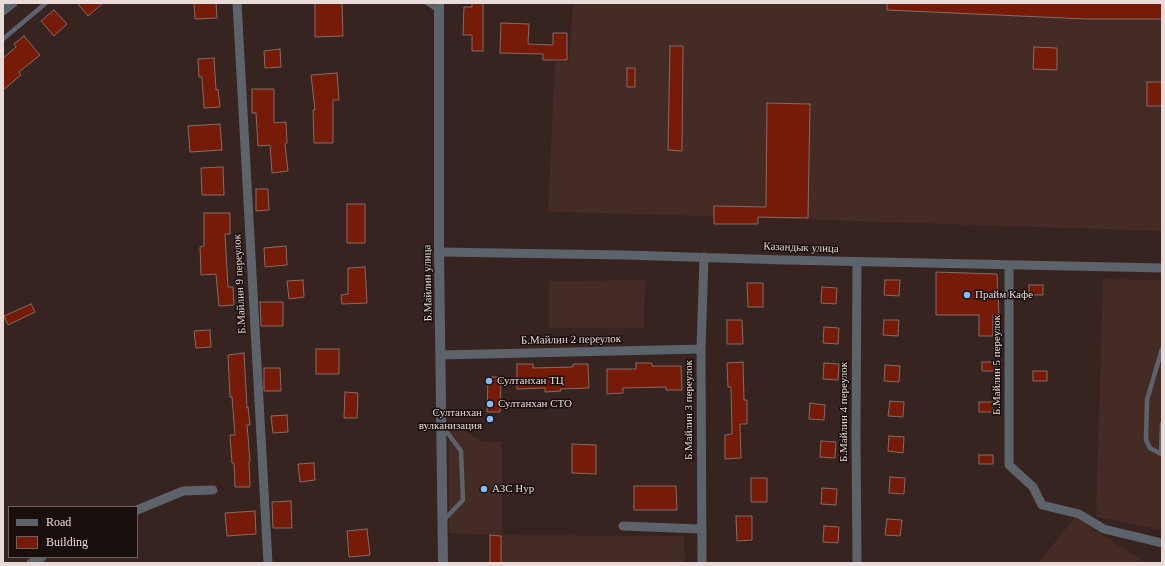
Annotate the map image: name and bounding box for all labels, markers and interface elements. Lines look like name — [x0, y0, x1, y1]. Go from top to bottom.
street label: Б.Майлин 9 переулок — [231, 234, 249, 334]
street label: Казандык улица — [763, 240, 839, 256]
street label: Б.Майлин улица — [421, 244, 435, 322]
place label: Прайм Кафе — [975, 288, 1033, 302]
marker: Прайм Кафе — [962, 290, 972, 300]
street label: Б.Майлин 5 переулок — [990, 315, 1004, 415]
street label: Б.Майлин 2 переулок — [521, 333, 621, 347]
street label: Б.Майлин 3 переулок — [682, 360, 696, 460]
street label: Б.Майлин 4 переулок — [837, 362, 851, 462]
place label: Султанхан ТЦ — [497, 374, 564, 388]
marker: Султанхан ТЦ — [484, 376, 494, 386]
place label: Султанхан СТО — [498, 397, 572, 411]
marker: Султанхан СТО — [485, 399, 495, 409]
place label: Султанхан вулканизация — [419, 406, 482, 432]
marker: Султанхан вулканизация — [485, 414, 495, 424]
place label: АЗС Нур — [492, 482, 534, 496]
marker: АЗС Нур — [479, 484, 489, 494]
legend — [8, 506, 138, 558]
text: Road — [46, 515, 71, 529]
text: Building — [46, 535, 88, 549]

